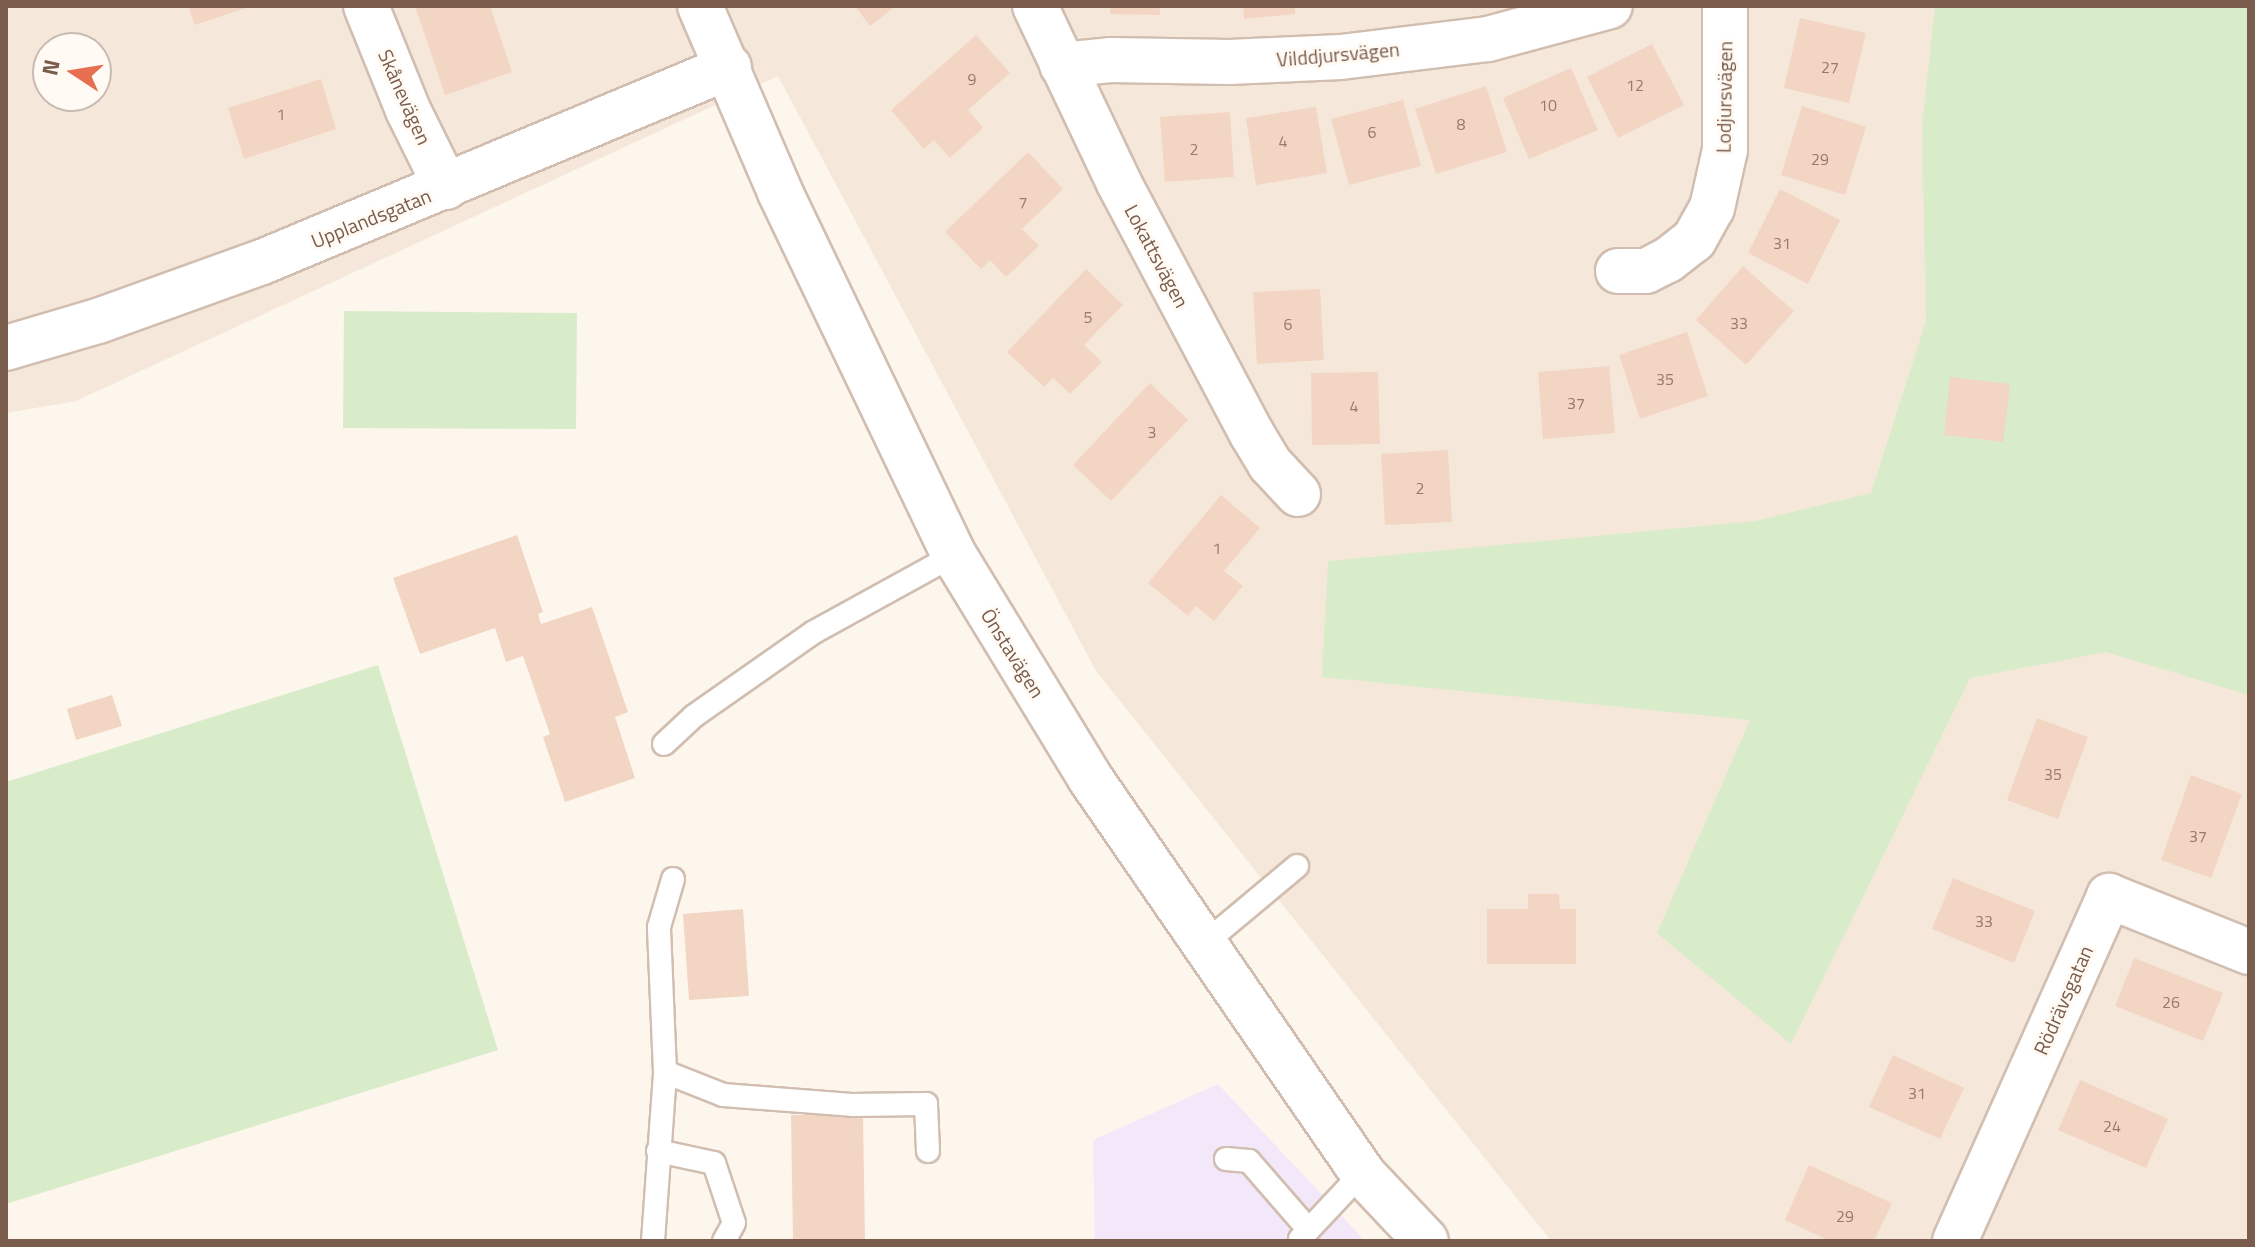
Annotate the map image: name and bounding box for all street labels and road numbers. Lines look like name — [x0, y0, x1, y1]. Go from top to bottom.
street label: Vilddjursvägen — [1275, 37, 1401, 71]
street label: Lodjursvägen — [1711, 41, 1737, 153]
street label: Skånevägen — [373, 46, 437, 148]
street label: Upplandsgatan — [308, 183, 434, 253]
street label: Lokattsvägen — [1120, 200, 1194, 312]
street label: Önstavägen — [976, 604, 1050, 702]
street label: Rödrävsgatan — [2028, 942, 2098, 1058]

